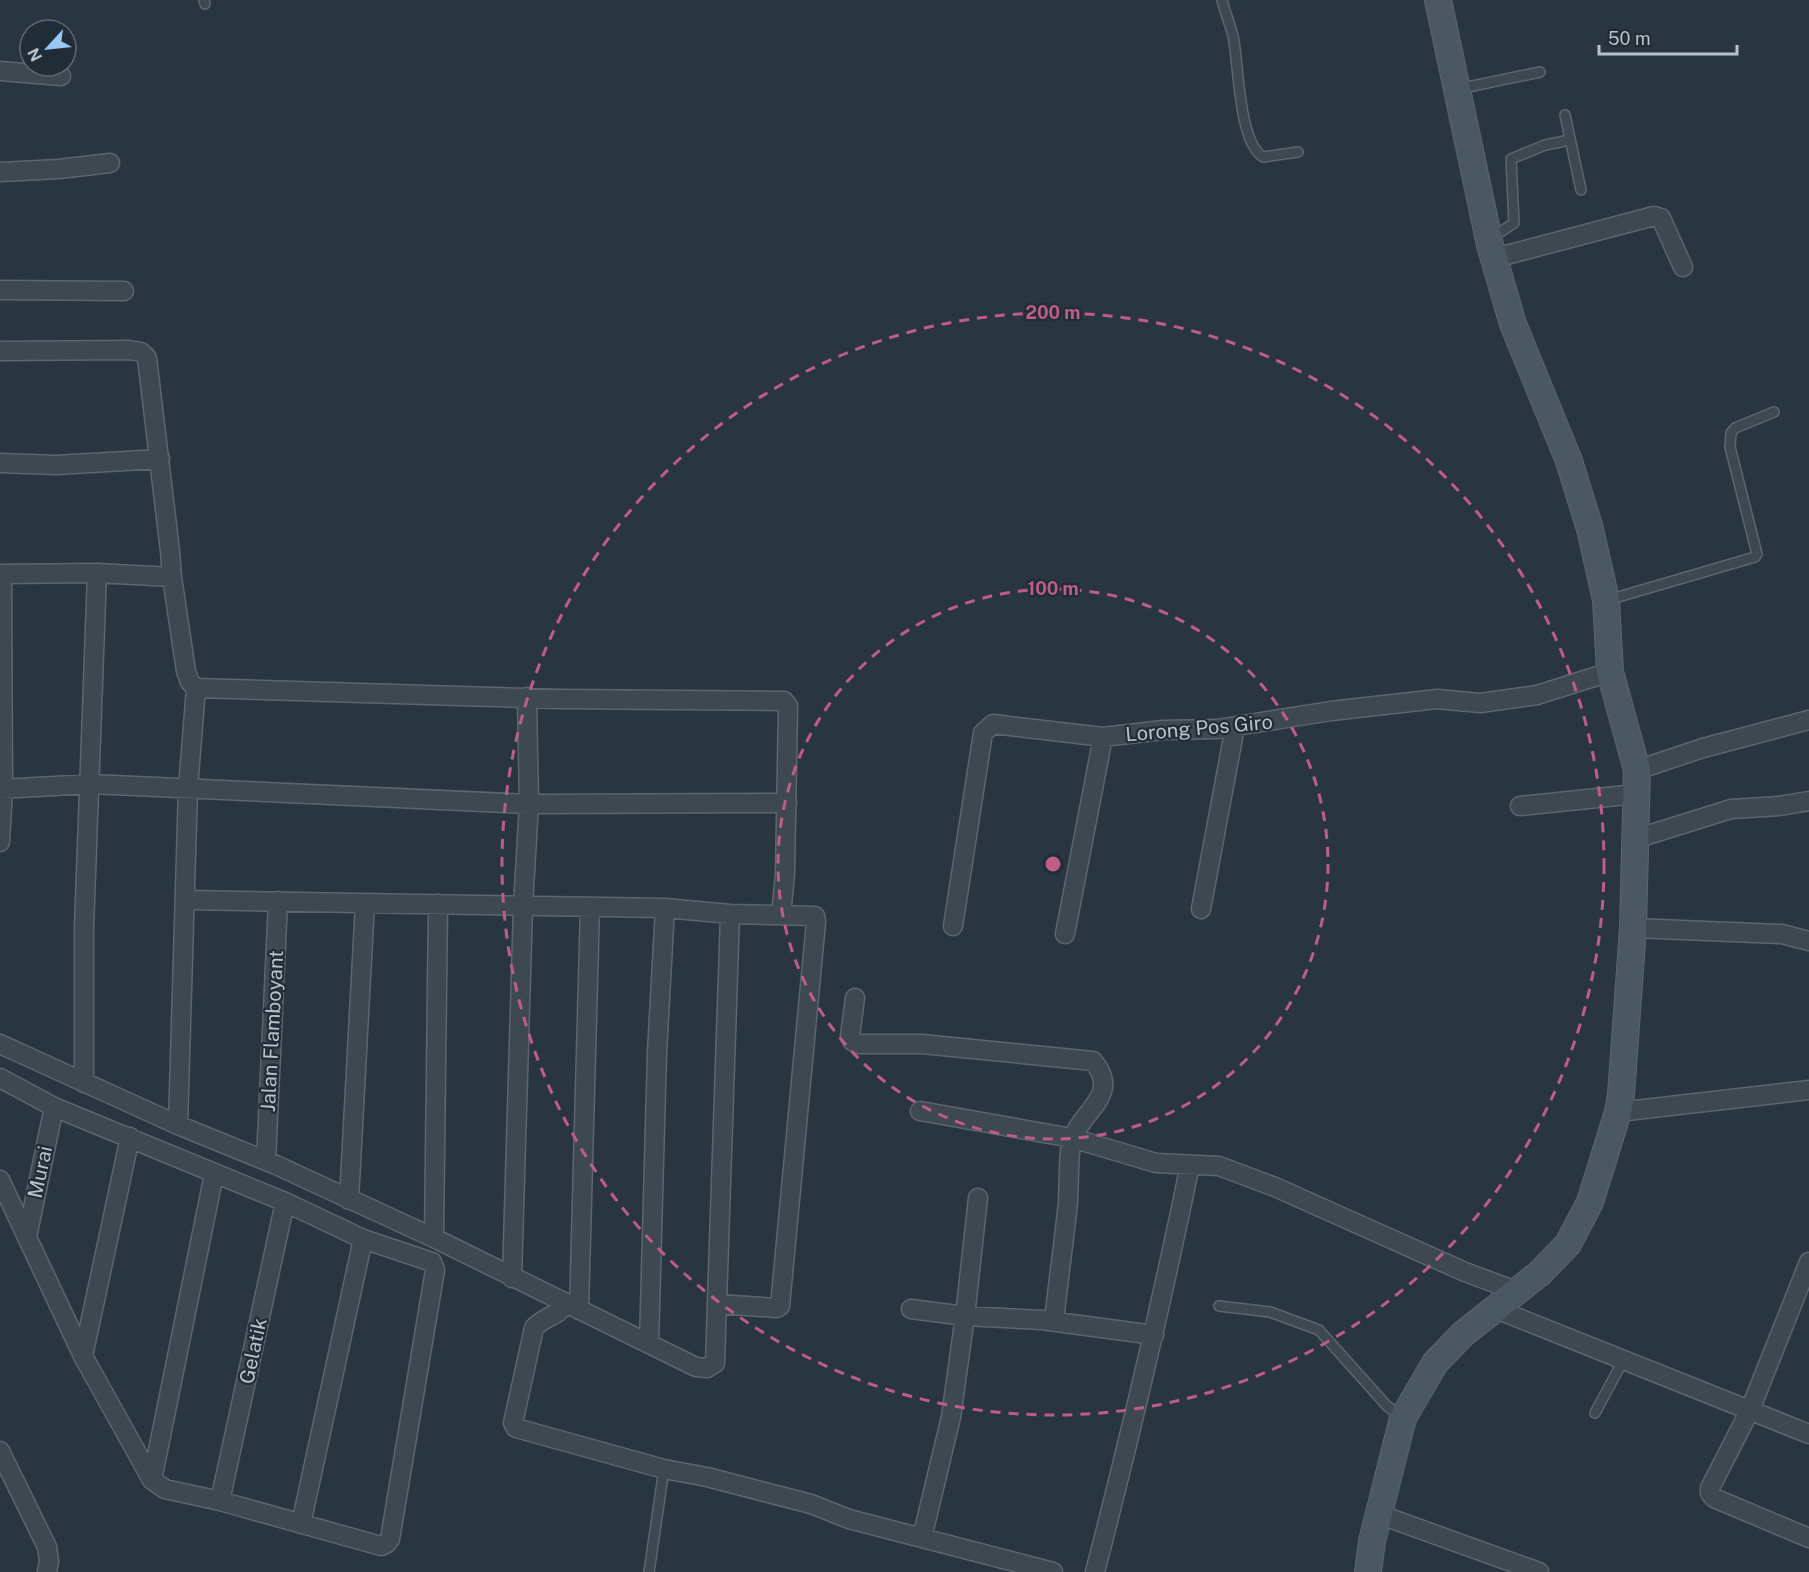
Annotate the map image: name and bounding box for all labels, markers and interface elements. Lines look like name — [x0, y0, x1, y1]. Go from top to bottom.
north arrow — [18, 18, 78, 78]
scale bar — [1599, 18, 1737, 56]
text: 50 m — [1608, 28, 1651, 49]
text: N — [24, 45, 46, 64]
text: 200 m — [1026, 302, 1080, 323]
text: 100 m — [1027, 578, 1079, 599]
street label: Lorong Pos Giro — [1124, 710, 1274, 746]
centre of rings — [1043, 854, 1063, 874]
street label: Jalan Flamboyant — [256, 949, 288, 1113]
street label: Murai — [23, 1144, 57, 1200]
street label: Gelatik — [234, 1316, 272, 1386]

